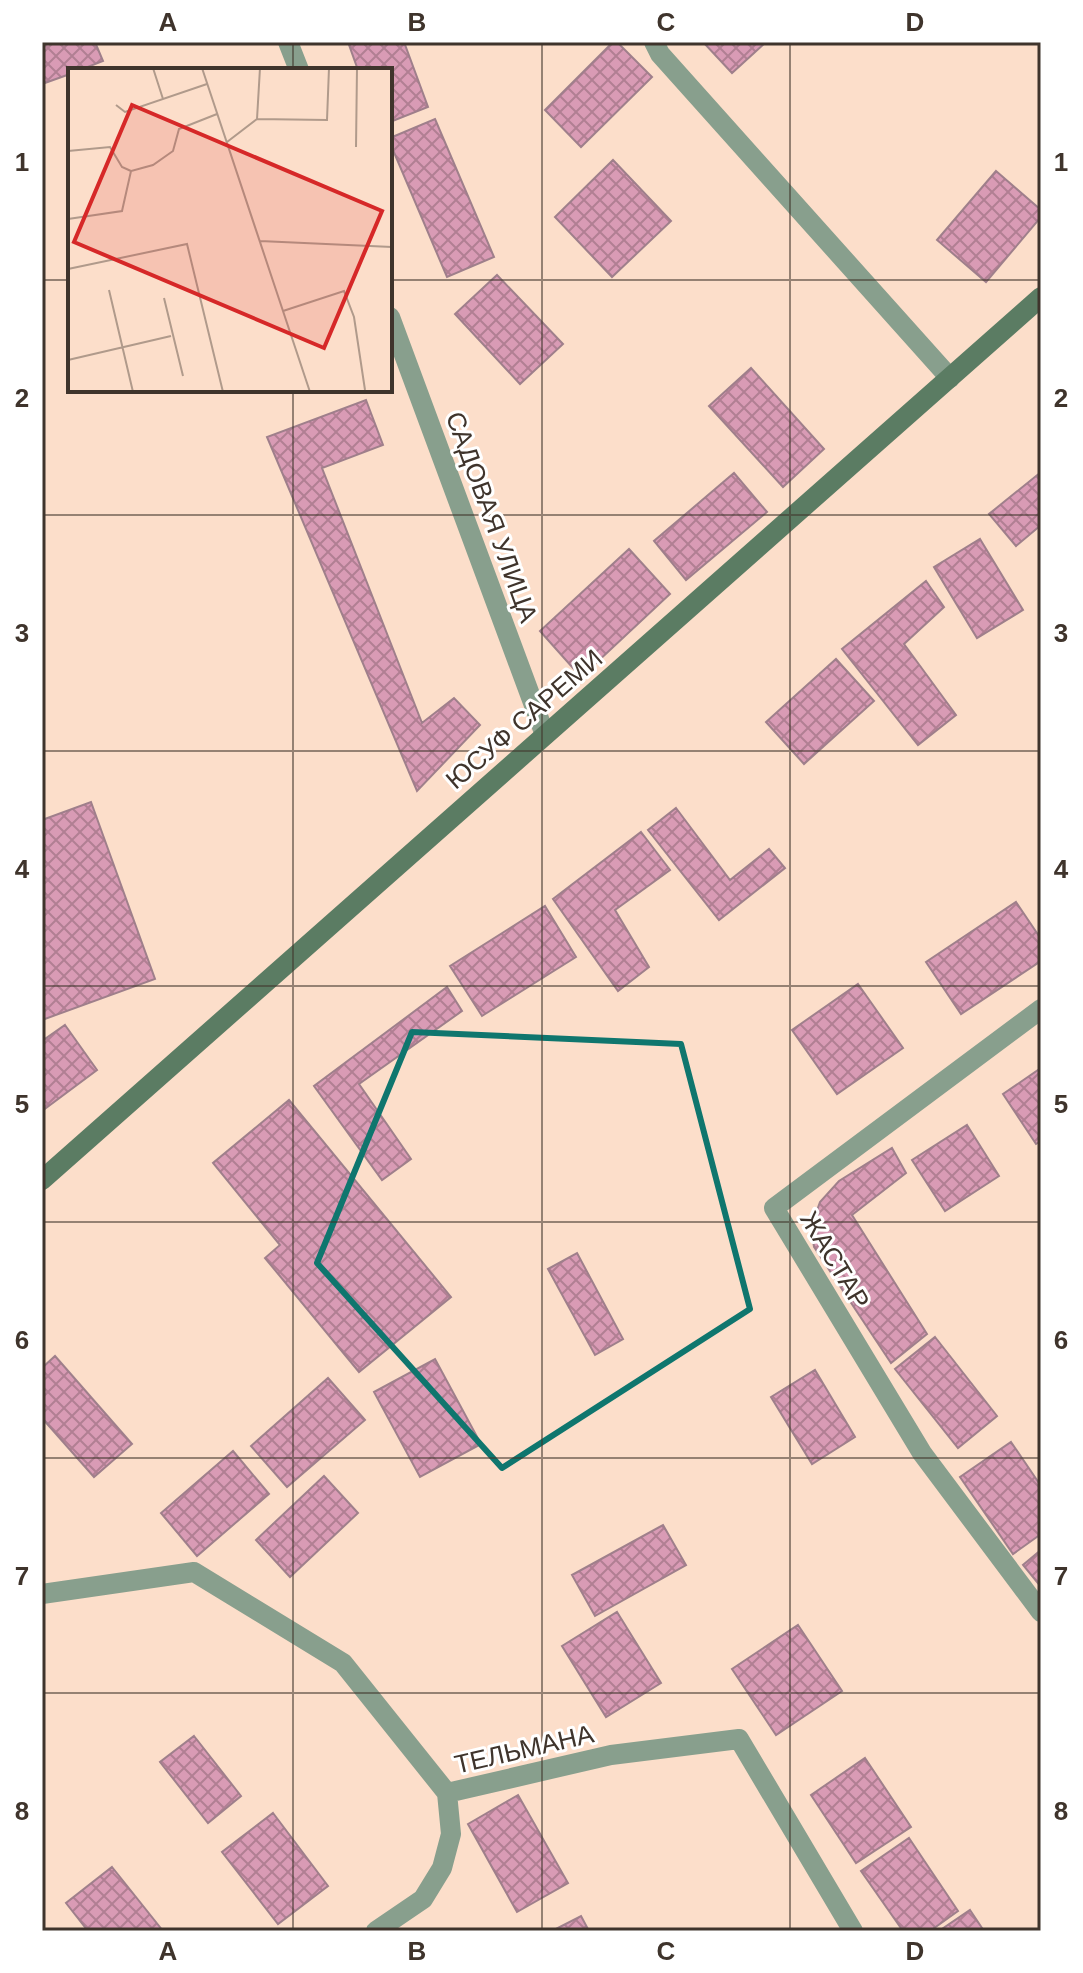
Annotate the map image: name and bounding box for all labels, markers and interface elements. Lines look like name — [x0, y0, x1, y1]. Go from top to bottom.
text: A — [159, 7, 178, 37]
text: B — [408, 7, 426, 37]
text: C — [657, 7, 676, 37]
text: D — [906, 7, 924, 37]
inset map — [68, 68, 392, 392]
text: 1 — [15, 147, 29, 177]
text: 1 — [1054, 147, 1068, 177]
text: 2 — [15, 383, 29, 413]
text: 2 — [1054, 383, 1068, 413]
street label: САДОВАЯ УЛИЦА — [440, 408, 544, 627]
text: 3 — [15, 618, 29, 648]
text: 3 — [1054, 618, 1068, 648]
street label: ЮСУФ САРЕМИ — [440, 643, 608, 795]
text: 4 — [15, 854, 30, 884]
text: 4 — [1054, 854, 1069, 884]
text: 5 — [15, 1089, 29, 1119]
text: 5 — [1054, 1089, 1068, 1119]
street label: ЖАСТАР — [794, 1206, 876, 1314]
text: 6 — [15, 1325, 29, 1355]
text: 6 — [1054, 1325, 1068, 1355]
text: 7 — [15, 1561, 29, 1591]
text: 7 — [1054, 1561, 1068, 1591]
street label: ТЕЛЬМАНА — [451, 1718, 597, 1780]
text: 8 — [15, 1796, 29, 1826]
text: 8 — [1054, 1796, 1068, 1826]
text: A — [159, 1936, 178, 1966]
text: B — [408, 1936, 426, 1966]
text: C — [657, 1936, 676, 1966]
text: D — [906, 1936, 924, 1966]

